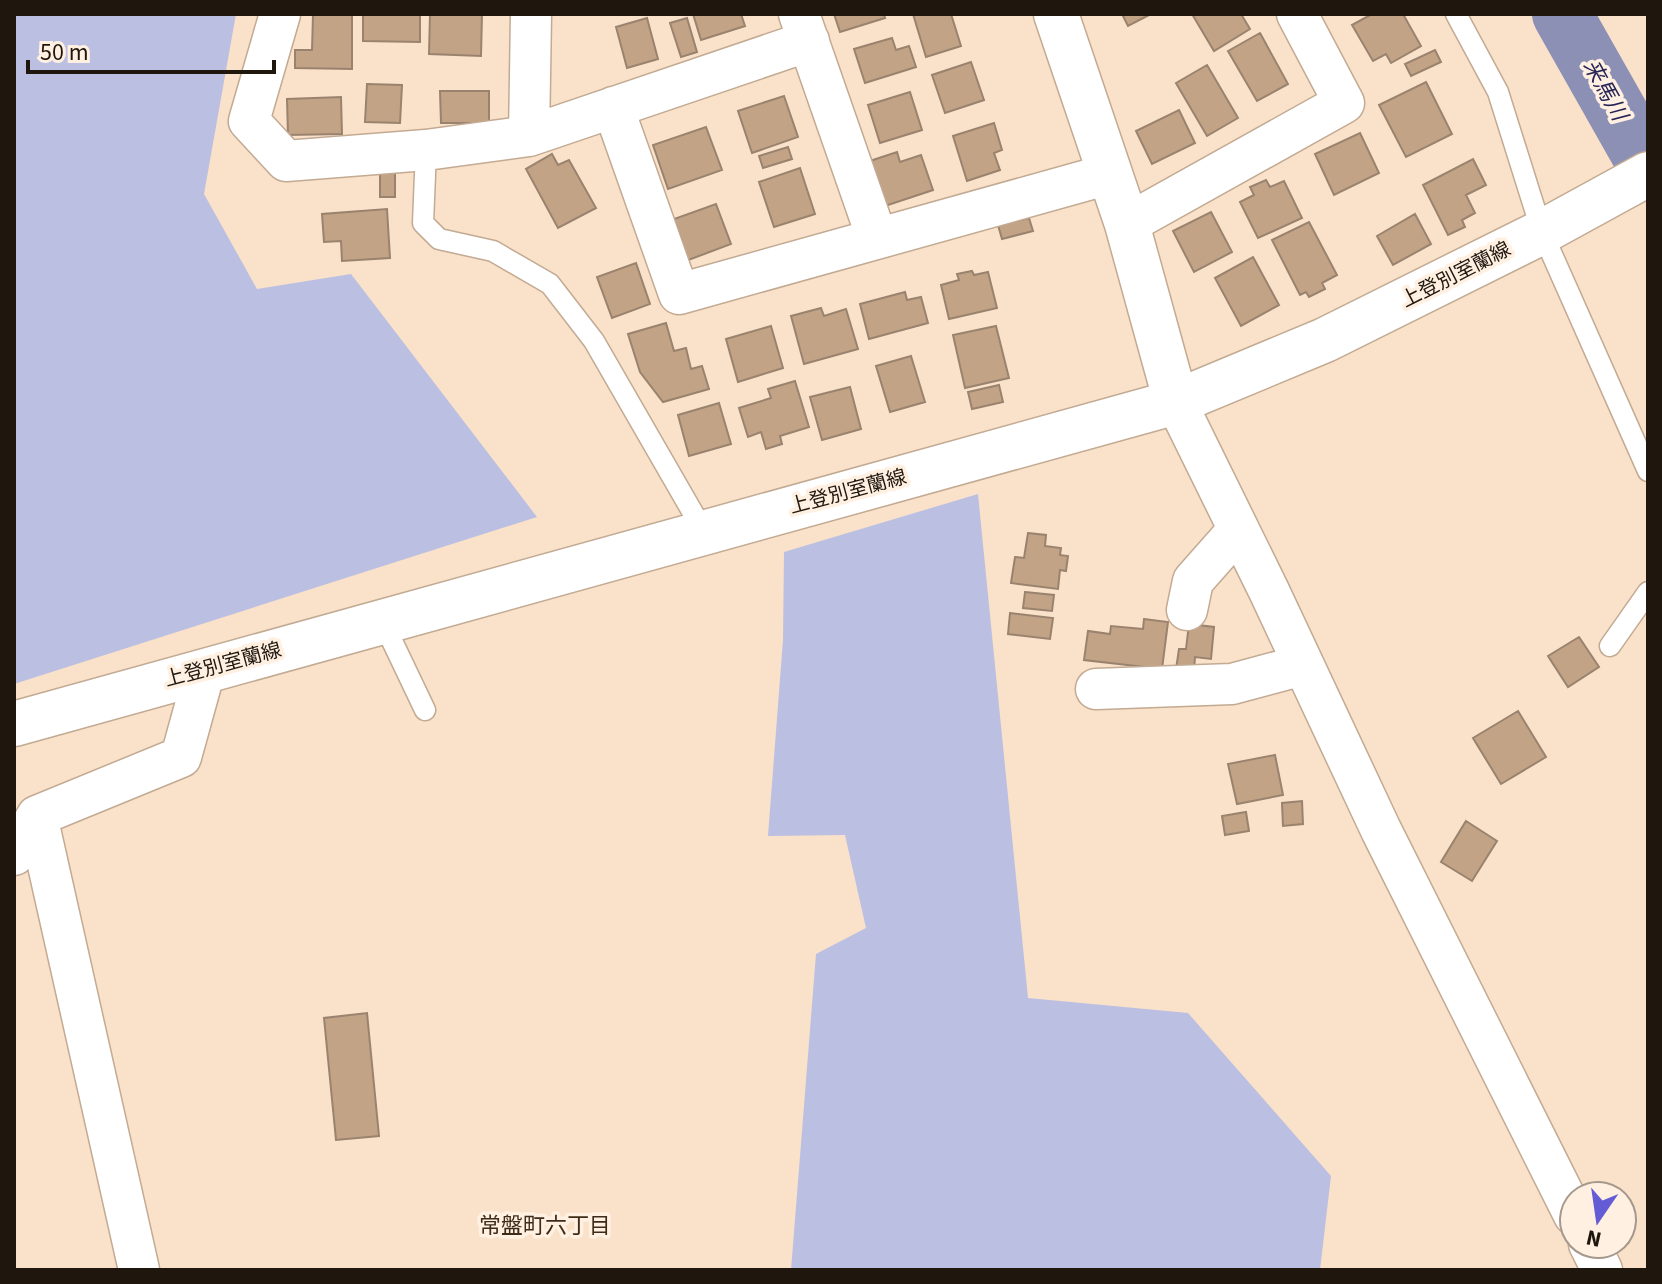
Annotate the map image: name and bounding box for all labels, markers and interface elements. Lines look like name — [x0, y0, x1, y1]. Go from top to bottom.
scale bar — [28, 24, 274, 74]
text: 50 m — [40, 35, 89, 70]
water label: 来馬川 — [1575, 53, 1636, 128]
street label: 上登別室蘭線 — [1396, 235, 1516, 315]
street label: 上登別室蘭線 — [786, 463, 910, 521]
street label: 上登別室蘭線 — [161, 636, 285, 694]
north arrow — [1558, 1180, 1638, 1260]
district label: 常盤町六丁目 — [479, 1210, 611, 1242]
text: N — [1583, 1221, 1604, 1256]

